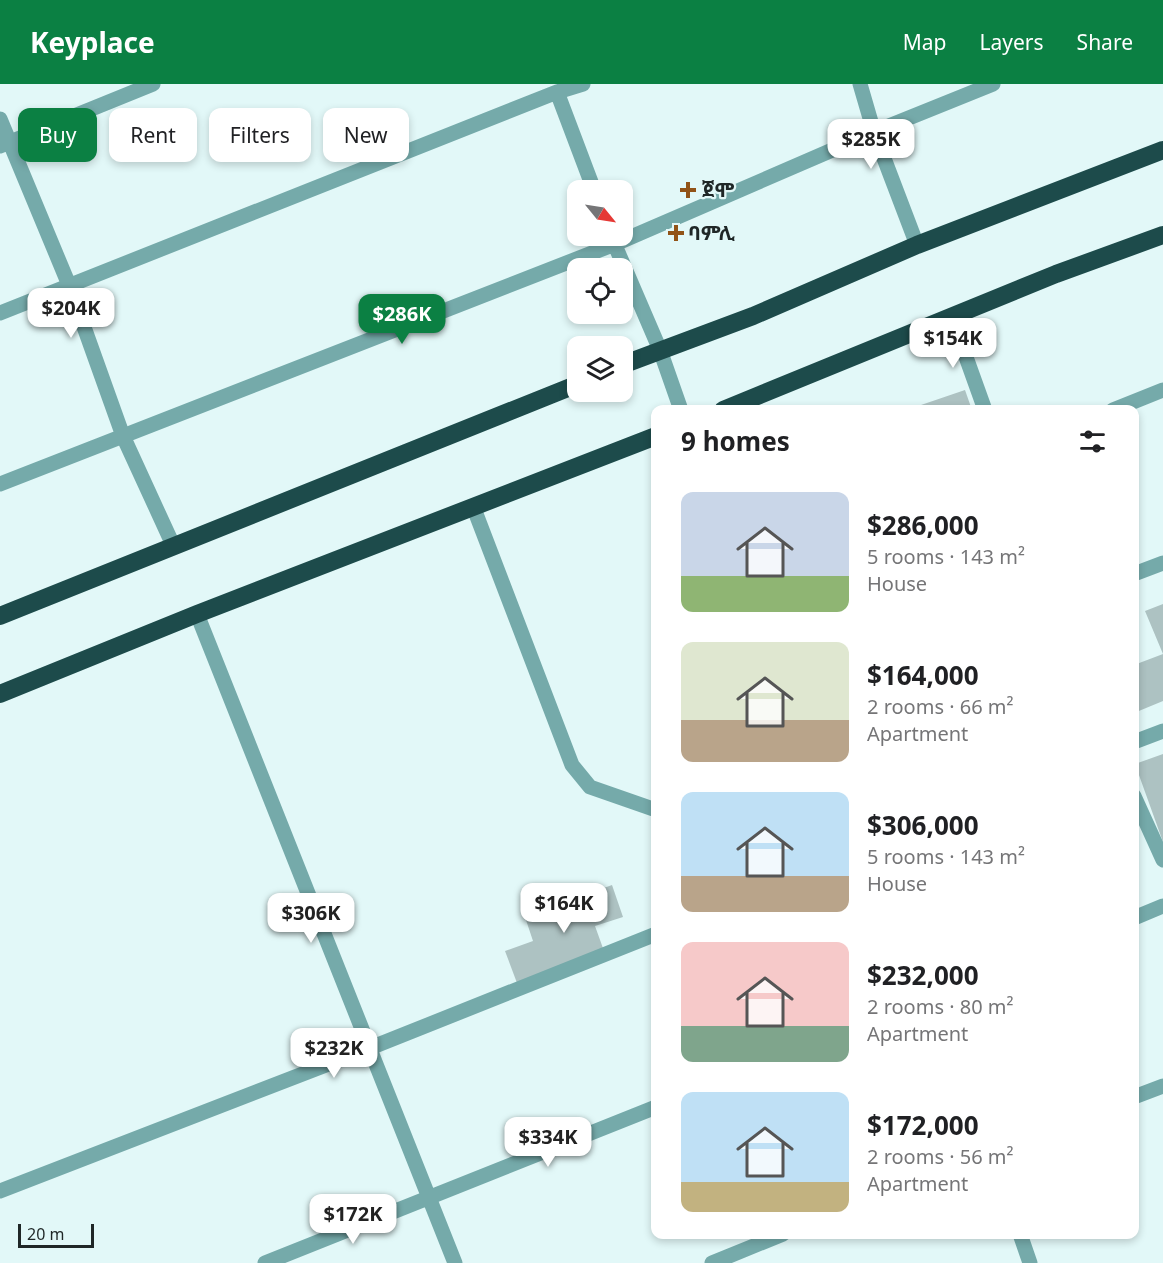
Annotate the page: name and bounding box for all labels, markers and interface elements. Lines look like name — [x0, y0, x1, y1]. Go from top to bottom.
text: Keyplace — [30, 23, 155, 61]
text: Map — [903, 28, 947, 56]
text: Layers — [980, 28, 1044, 56]
text: Share — [1077, 28, 1133, 56]
chip: Buy — [18, 108, 97, 162]
chip: Rent — [109, 108, 197, 162]
chip: Filters — [209, 108, 311, 162]
chip: New — [323, 108, 409, 162]
pin: $285K — [829, 119, 913, 170]
text: $285K — [841, 125, 901, 152]
place label: ጀሞ — [702, 176, 735, 203]
north arrow — [567, 180, 633, 246]
map controls — [567, 180, 633, 402]
marker: ጀሞ — [679, 181, 697, 199]
place label: ባምሊ — [688, 219, 735, 246]
marker: ባምሊ — [669, 226, 683, 240]
button: locate — [567, 258, 633, 324]
pin: $204K — [29, 288, 113, 339]
text: $204K — [41, 294, 101, 321]
pin: $286K — [360, 294, 444, 345]
text: $286K — [372, 300, 432, 327]
pin: $154K — [911, 318, 995, 369]
text: $154K — [923, 324, 983, 351]
button: layers — [567, 336, 633, 402]
text: 9 homes — [681, 423, 790, 459]
icon: filters — [1076, 425, 1109, 458]
text: $286,000 — [867, 507, 979, 543]
icon: home — [729, 516, 801, 588]
text: 5 rooms · 143 m² — [867, 543, 1025, 570]
text: House — [867, 570, 927, 597]
text: $164,000 — [867, 657, 979, 693]
icon: home — [729, 666, 801, 738]
text: 2 rooms · 66 m² — [867, 693, 1014, 720]
text: Apartment — [867, 720, 968, 747]
text: $306,000 — [867, 807, 979, 843]
icon: home — [729, 816, 801, 888]
text: 5 rooms · 143 m² — [867, 843, 1025, 870]
text: House — [867, 870, 927, 897]
pin: $164K — [522, 883, 606, 934]
text: $164K — [534, 889, 594, 916]
pin: $306K — [269, 893, 353, 944]
text: $306K — [281, 899, 341, 926]
text: $232,000 — [867, 957, 979, 993]
icon: home — [729, 966, 801, 1038]
text: 2 rooms · 80 m² — [867, 993, 1014, 1020]
text: Apartment — [867, 1020, 968, 1047]
pin: $232K — [292, 1028, 376, 1079]
text: $232K — [304, 1034, 364, 1061]
text: $172,000 — [867, 1107, 979, 1143]
icon: home — [729, 1116, 801, 1188]
pin: $334K — [506, 1117, 590, 1168]
text: $334K — [518, 1123, 578, 1150]
text: 2 rooms · 56 m² — [867, 1143, 1014, 1170]
text: Apartment — [867, 1170, 968, 1197]
pin: $172K — [311, 1194, 395, 1245]
text: $172K — [323, 1200, 383, 1227]
scale bar — [18, 1221, 94, 1248]
text: 20 m — [27, 1223, 64, 1245]

